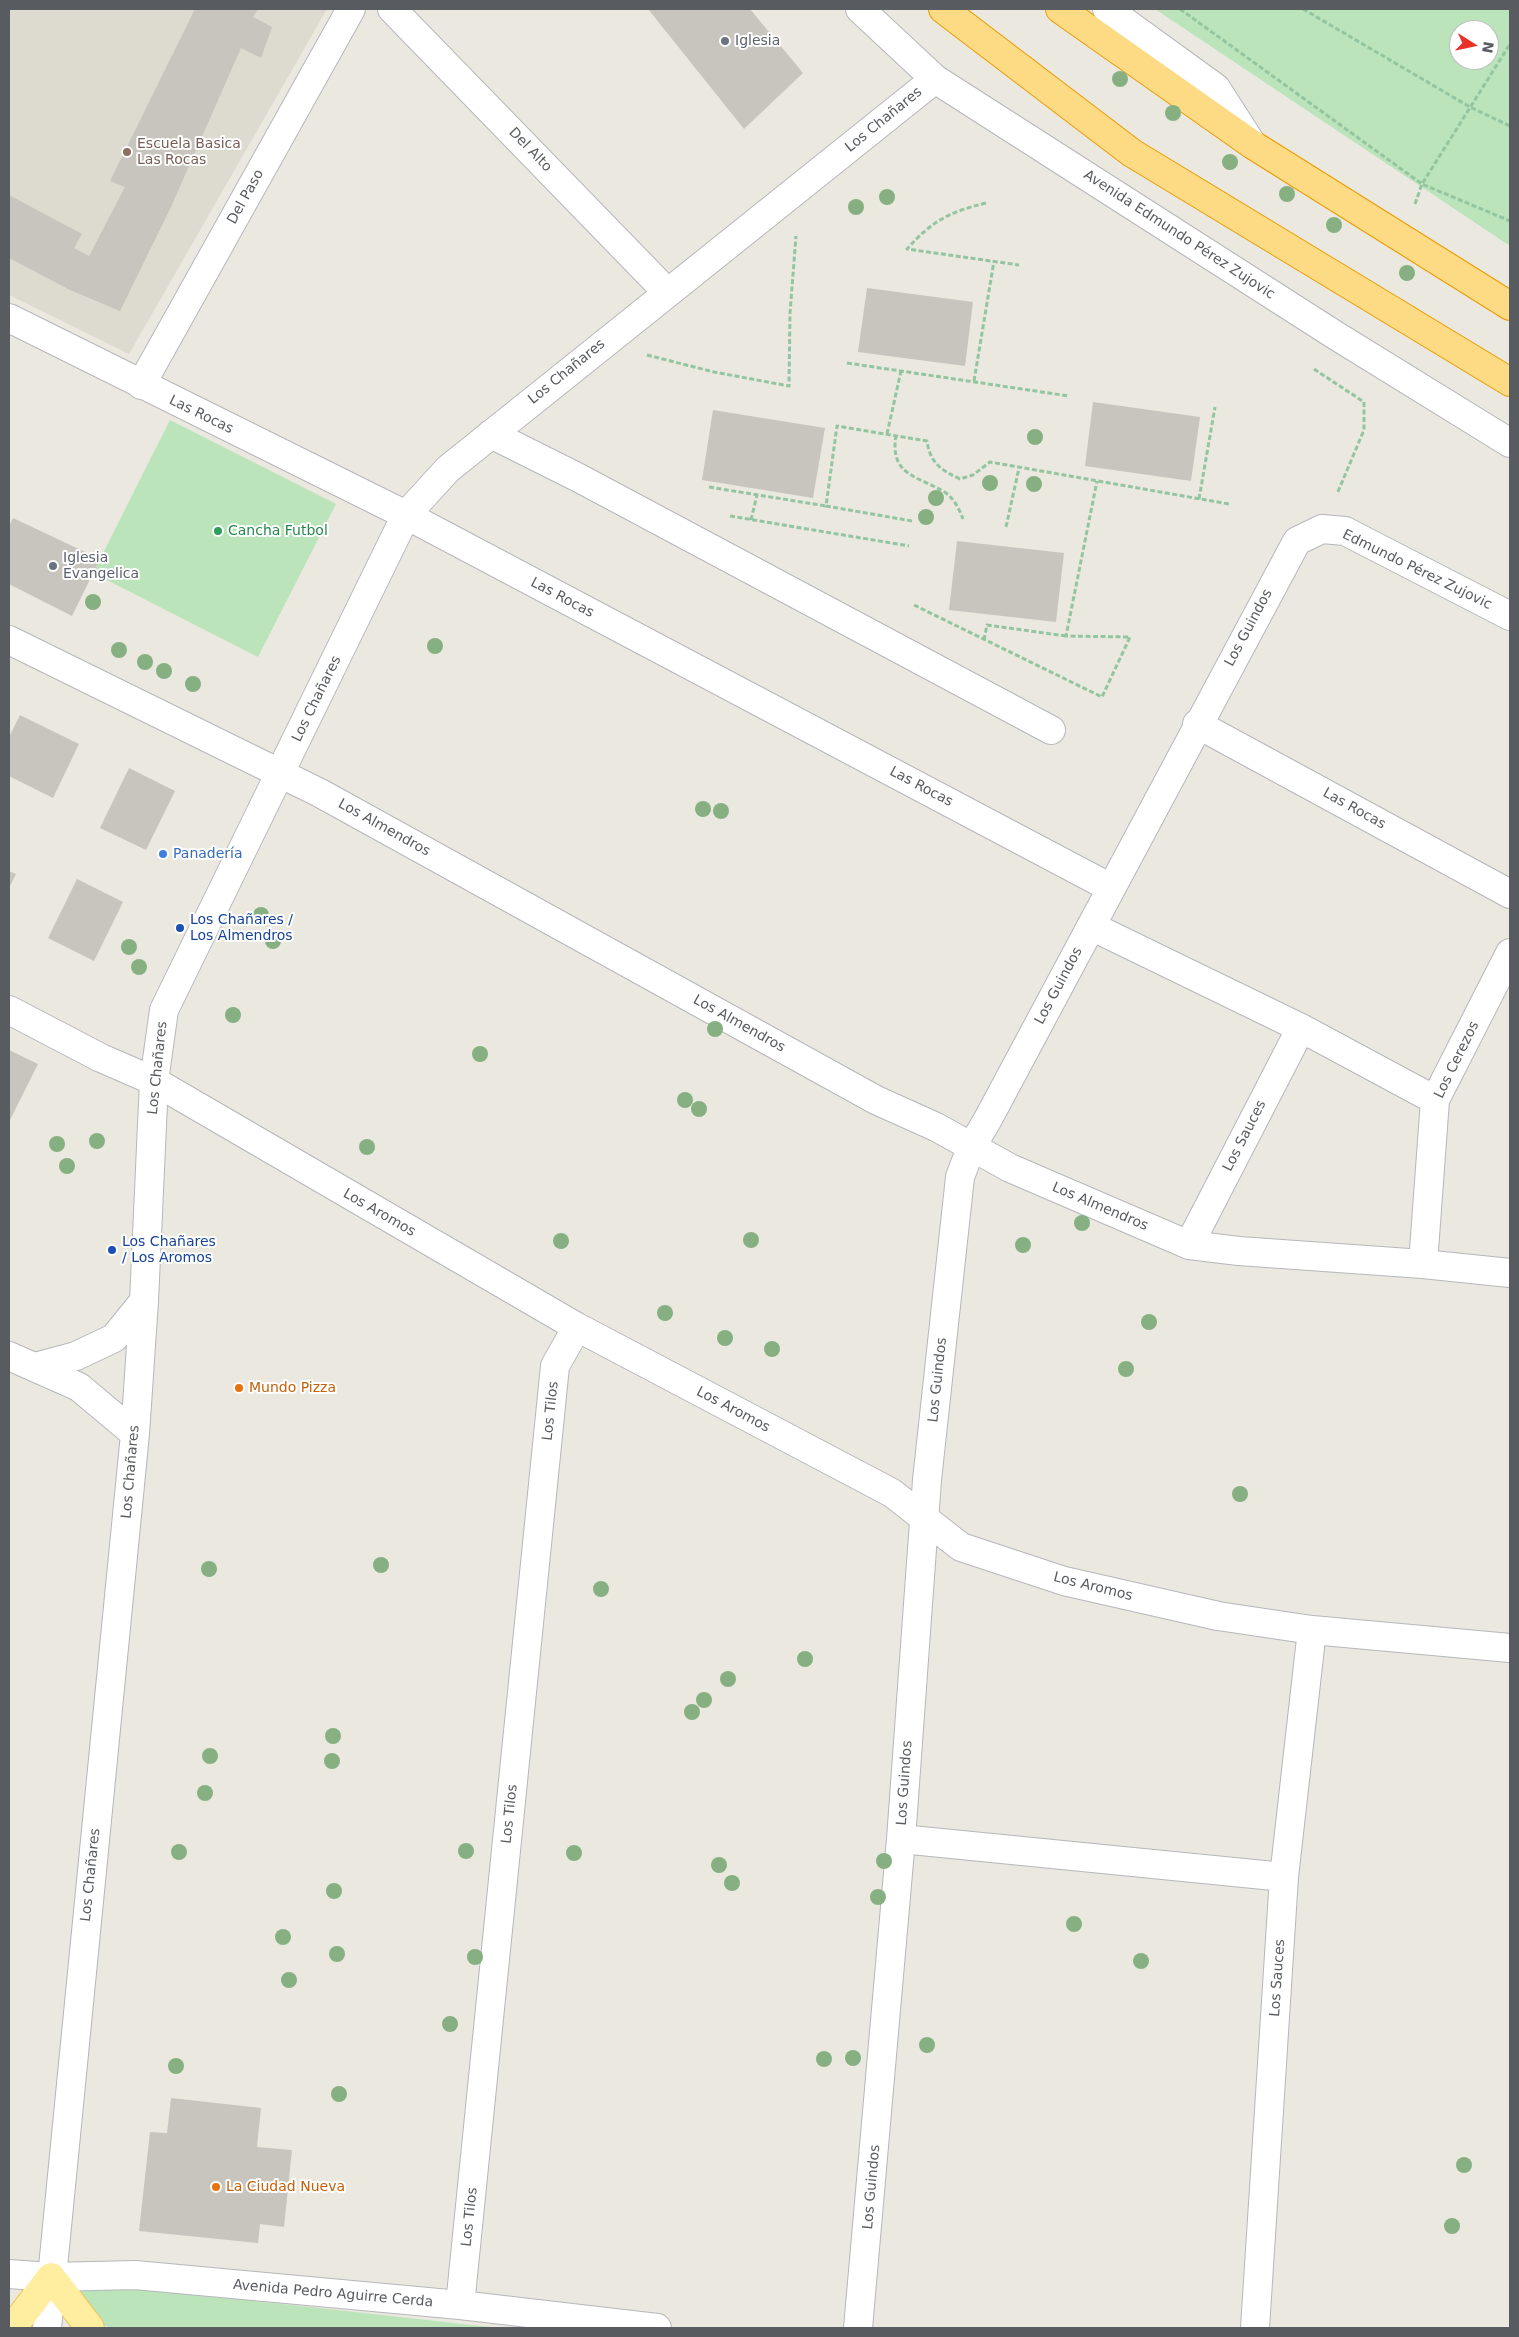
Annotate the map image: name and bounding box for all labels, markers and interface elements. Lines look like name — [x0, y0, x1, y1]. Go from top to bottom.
north arrow — [1449, 20, 1499, 70]
place label: Iglesia — [735, 33, 780, 49]
marker: Iglesia — [719, 35, 731, 47]
text: N — [1479, 40, 1497, 55]
street label: Los Chañares — [842, 84, 926, 156]
street label: Del Alto — [505, 124, 555, 176]
place label: Escuela Basica Las Rocas — [137, 136, 241, 168]
marker: Escuela Basica Las Rocas — [121, 146, 133, 158]
street label: Del Paso — [224, 167, 268, 227]
street label: Avenida Edmundo Pérez Zujovic — [1080, 167, 1278, 303]
street label: Los Chañares — [525, 336, 609, 408]
street label: Las Rocas — [166, 392, 236, 438]
place label: Cancha Futbol — [228, 523, 328, 539]
marker: Cancha Futbol — [212, 525, 224, 537]
street label: Edmundo Pérez Zujovic — [1340, 526, 1494, 614]
place label: Iglesia Evangelica — [63, 550, 139, 582]
marker: Iglesia Evangelica — [47, 560, 59, 572]
street label: Las Rocas — [527, 574, 597, 622]
street label: Los Guindos — [1222, 586, 1276, 670]
street label: Los Chañares — [289, 653, 345, 745]
street label: Las Rocas — [886, 763, 956, 811]
street label: Las Rocas — [1320, 785, 1388, 833]
street label: Los Almendros — [335, 796, 433, 860]
place label: Panadería — [173, 846, 243, 862]
marker: Panadería — [157, 848, 169, 860]
place label: Los Chañares / Los Almendros — [190, 912, 293, 944]
marker: Los Chañares / Los Almendros — [174, 922, 186, 934]
street label: Los Guindos — [1032, 944, 1086, 1028]
street label: Los Almendros — [690, 992, 788, 1056]
street label: Los Cerezos — [1431, 1019, 1483, 1101]
street label: Los Chañares — [145, 1020, 171, 1116]
street label: Los Sauces — [1220, 1098, 1270, 1174]
street label: Los Almendros — [1049, 1179, 1151, 1235]
street label: Los Aromos — [340, 1185, 418, 1241]
place label: Los Chañares / Los Aromos — [122, 1234, 216, 1266]
marker: Los Chañares / Los Aromos — [106, 1244, 118, 1256]
street label: Los Guindos — [925, 1337, 951, 1423]
place label: Mundo Pizza — [249, 1380, 336, 1396]
street label: Los Tilos — [540, 1380, 562, 1442]
marker: Mundo Pizza — [233, 1382, 245, 1394]
street label: Los Aromos — [693, 1384, 773, 1436]
street label: Los Chañares — [119, 1424, 143, 1520]
street label: Los Aromos — [1052, 1569, 1134, 1605]
street label: Los Guindos — [894, 1740, 916, 1826]
street label: Los Tilos — [499, 1783, 521, 1845]
street label: Los Chañares — [78, 1827, 104, 1923]
street label: Los Sauces — [1267, 1939, 1289, 2017]
street label: Los Guindos — [860, 2144, 884, 2230]
place label: La Ciudad Nueva — [226, 2179, 345, 2195]
marker: La Ciudad Nueva — [210, 2181, 222, 2193]
street label: Los Tilos — [459, 2186, 481, 2248]
street label: Avenida Pedro Aguirre Cerda — [232, 2277, 434, 2311]

